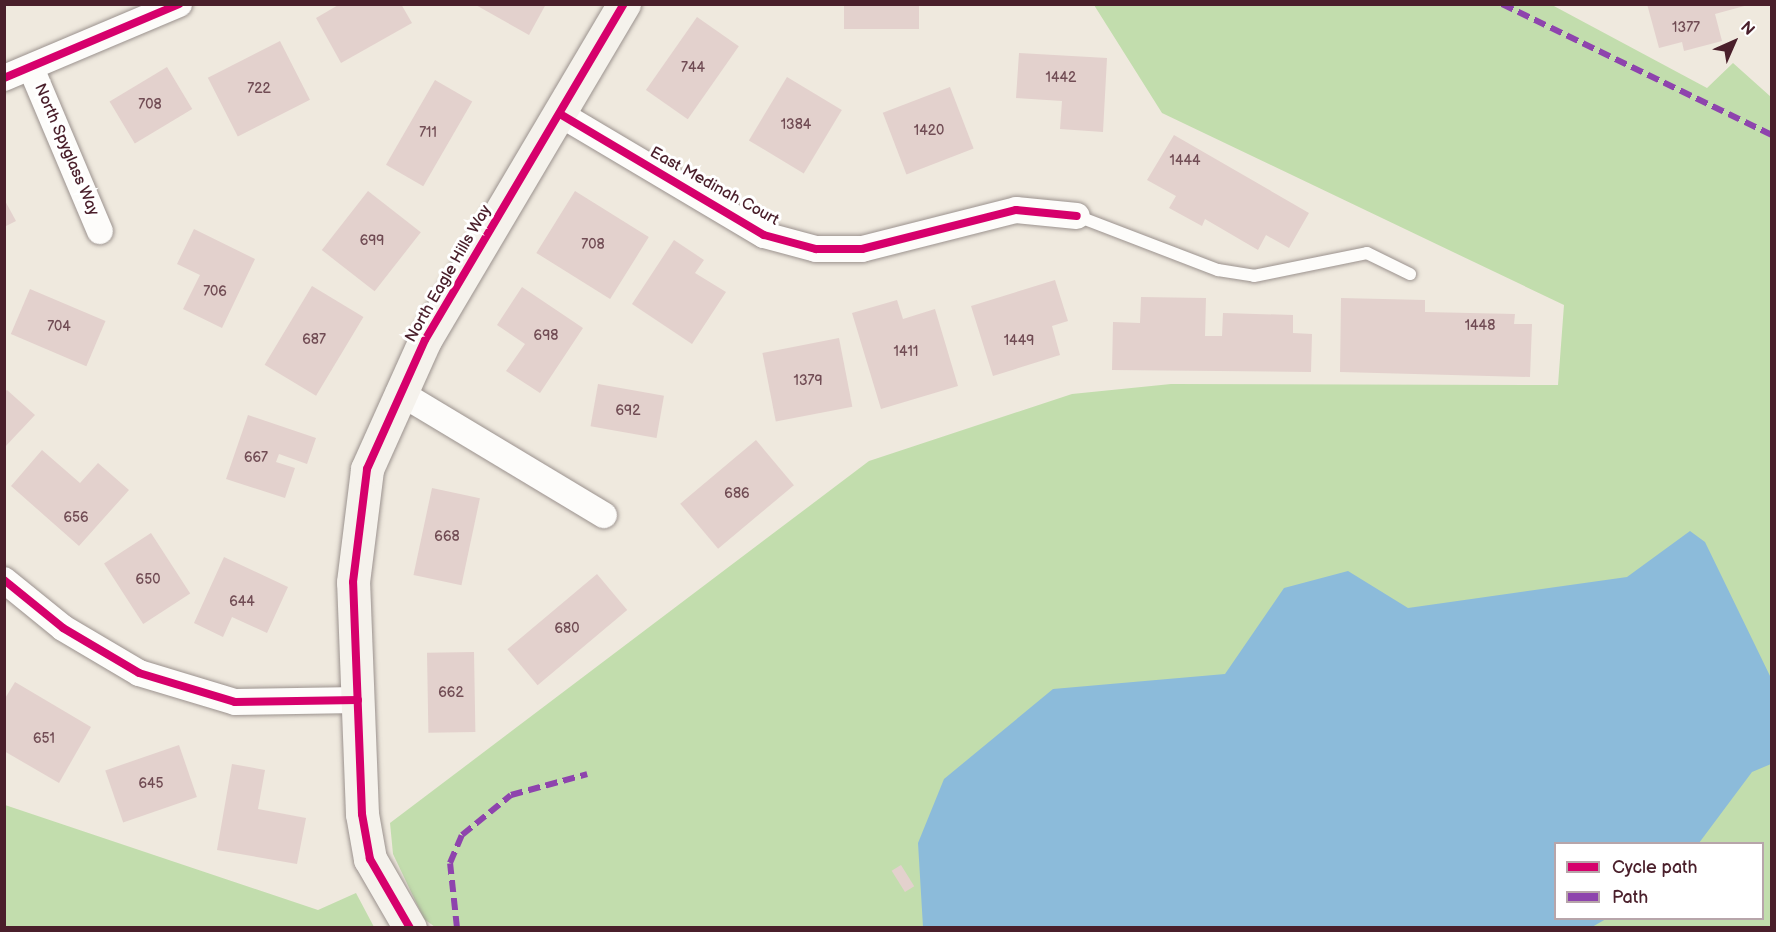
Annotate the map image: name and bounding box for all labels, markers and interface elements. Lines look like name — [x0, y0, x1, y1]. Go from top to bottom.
north arrow — [1704, 12, 1764, 72]
text: N — [1736, 18, 1758, 40]
house number: 1377 — [1672, 20, 1700, 36]
house number: 744 — [681, 60, 705, 76]
house number: 1442 — [1046, 70, 1076, 86]
street label: North Spyglass Way — [29, 81, 103, 219]
house number: 722 — [247, 81, 271, 97]
house number: 708 — [138, 97, 162, 113]
house number: 1384 — [781, 117, 811, 133]
house number: 1420 — [914, 123, 944, 139]
house number: 711 — [419, 125, 437, 141]
street label: East Medinah Court — [646, 144, 782, 230]
house number: 1444 — [1169, 153, 1201, 169]
street label: North Eagle Hills Way — [402, 202, 496, 346]
house number: 699 — [360, 233, 384, 249]
house number: 708 — [581, 237, 605, 253]
house number: 706 — [203, 284, 227, 300]
house number: 1448 — [1465, 318, 1495, 334]
house number: 704 — [47, 319, 71, 335]
house number: 698 — [534, 328, 558, 344]
house number: 687 — [302, 332, 326, 348]
house number: 1449 — [1004, 333, 1034, 349]
house number: 1411 — [894, 344, 918, 360]
house number: 1379 — [794, 373, 822, 389]
house number: 692 — [616, 403, 640, 419]
house number: 667 — [244, 450, 268, 466]
house number: 686 — [724, 486, 750, 502]
house number: 656 — [63, 510, 89, 526]
house number: 668 — [434, 529, 460, 545]
house number: 650 — [136, 572, 160, 588]
house number: 644 — [229, 594, 255, 610]
house number: 680 — [555, 621, 579, 637]
house number: 662 — [438, 685, 464, 701]
house number: 651 — [33, 731, 55, 747]
house number: 645 — [138, 776, 164, 792]
legend — [1554, 842, 1764, 920]
text: Cycle path — [1612, 857, 1698, 878]
text: Path — [1612, 887, 1648, 908]

